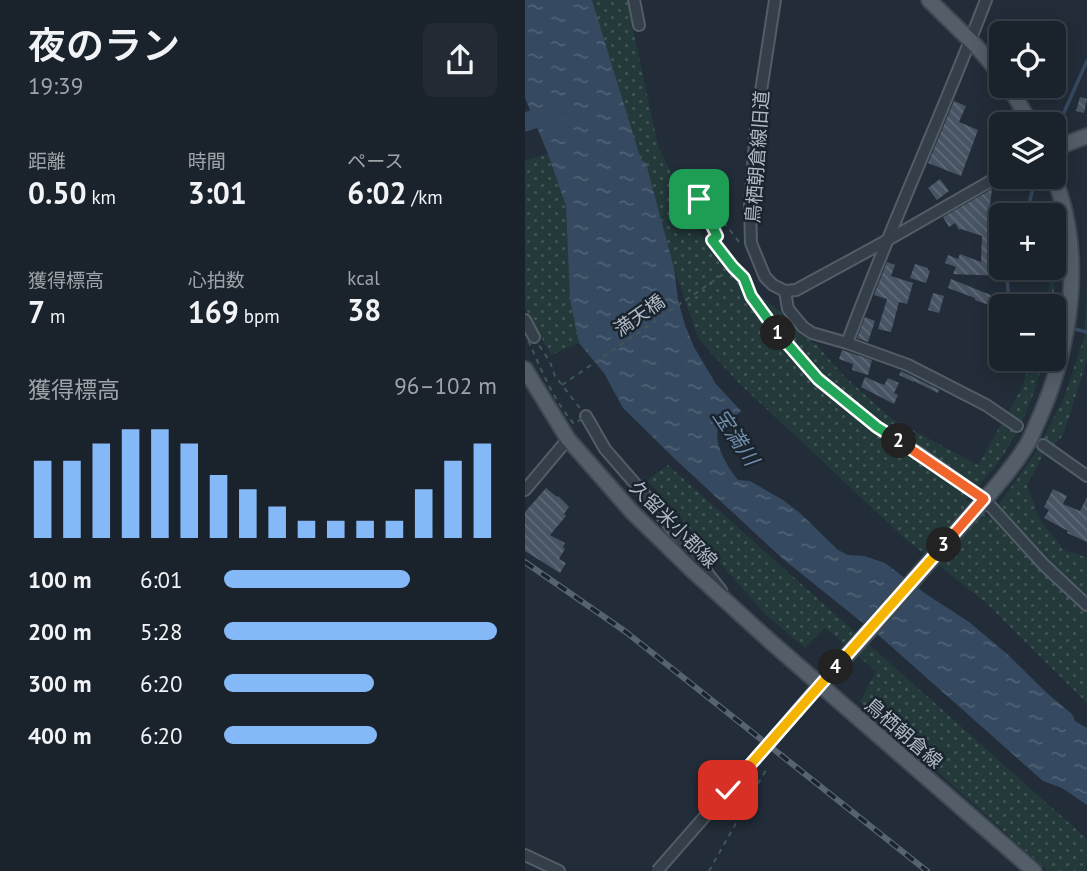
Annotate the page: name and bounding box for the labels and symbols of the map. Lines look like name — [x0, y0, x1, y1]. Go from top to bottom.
street label: 鳥栖朝倉線旧道 — [740, 90, 774, 224]
pin — [669, 169, 729, 229]
street label: 満天橋 — [609, 289, 669, 341]
pin: 1 — [761, 316, 795, 350]
water label: 宝満川 — [707, 403, 766, 472]
pin: 2 — [881, 424, 917, 458]
street label: 久留米小郡線 — [625, 475, 723, 573]
pin: 3 — [927, 528, 961, 562]
pin: 4 — [819, 650, 853, 684]
street label: 鳥栖朝倉線 — [860, 693, 948, 773]
pin — [698, 760, 758, 820]

